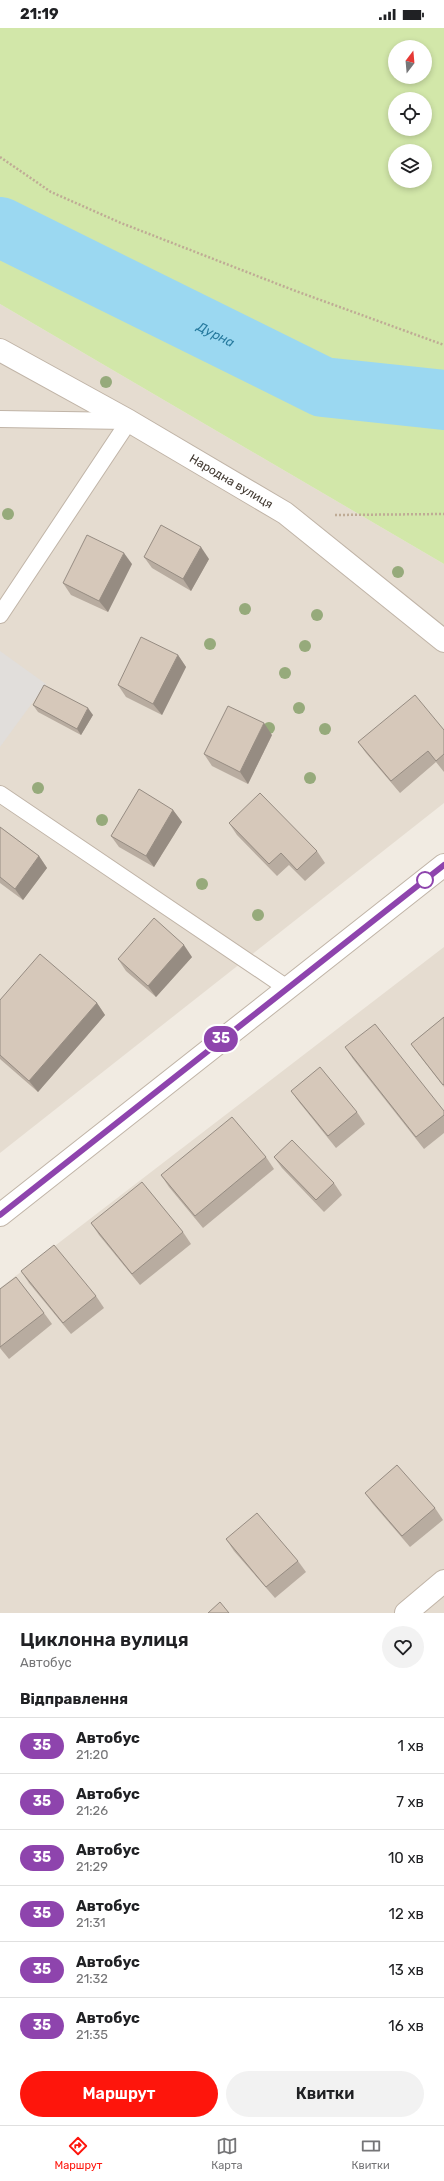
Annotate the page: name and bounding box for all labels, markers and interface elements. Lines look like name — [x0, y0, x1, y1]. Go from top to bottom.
text: 21:19 — [20, 5, 59, 23]
north arrow — [388, 40, 432, 84]
map controls — [388, 40, 432, 188]
button: locate — [388, 92, 432, 136]
button: layers — [388, 144, 432, 188]
water label: Дурна — [194, 318, 237, 350]
street label: Народна вулиця — [187, 451, 276, 511]
unlabelled marker — [416, 871, 434, 889]
line badge: 35 — [203, 1026, 239, 1052]
text: 35 — [212, 1030, 230, 1047]
button: heart — [382, 1626, 424, 1668]
text: Циклонна вулиця — [20, 1628, 189, 1651]
text: Автобус — [20, 1655, 72, 1670]
text: Відправлення — [20, 1690, 128, 1708]
text: Автобус — [76, 1729, 140, 1747]
text: 35 — [33, 1737, 51, 1754]
text: 1 хв — [397, 1737, 424, 1755]
text: 21:20 — [76, 1747, 108, 1762]
text: Автобус — [76, 1785, 140, 1803]
text: 35 — [33, 1793, 51, 1810]
text: 7 хв — [396, 1793, 424, 1811]
text: 21:26 — [76, 1803, 108, 1818]
text: Автобус — [76, 1841, 140, 1859]
text: 35 — [33, 1849, 51, 1866]
text: 10 хв — [388, 1849, 424, 1867]
text: 21:29 — [76, 1859, 108, 1874]
text: Автобус — [76, 1897, 140, 1915]
text: 35 — [33, 1905, 51, 1922]
text: 12 хв — [389, 1905, 424, 1923]
text: 21:31 — [76, 1915, 106, 1930]
text: Автобус — [76, 1953, 140, 1971]
text: 35 — [33, 1961, 51, 1978]
text: 13 хв — [388, 1961, 424, 1979]
text: 21:32 — [76, 1971, 108, 1986]
text: Автобус — [76, 2009, 140, 2027]
text: 35 — [33, 2017, 51, 2034]
text: 16 хв — [388, 2017, 424, 2035]
text: 21:35 — [76, 2027, 108, 2042]
button: Маршрут — [20, 2071, 218, 2117]
button: Квитки — [226, 2071, 424, 2117]
tab: Маршрут — [54, 2135, 102, 2172]
tab: Карта — [211, 2135, 243, 2172]
tab: Квитки — [351, 2135, 390, 2172]

